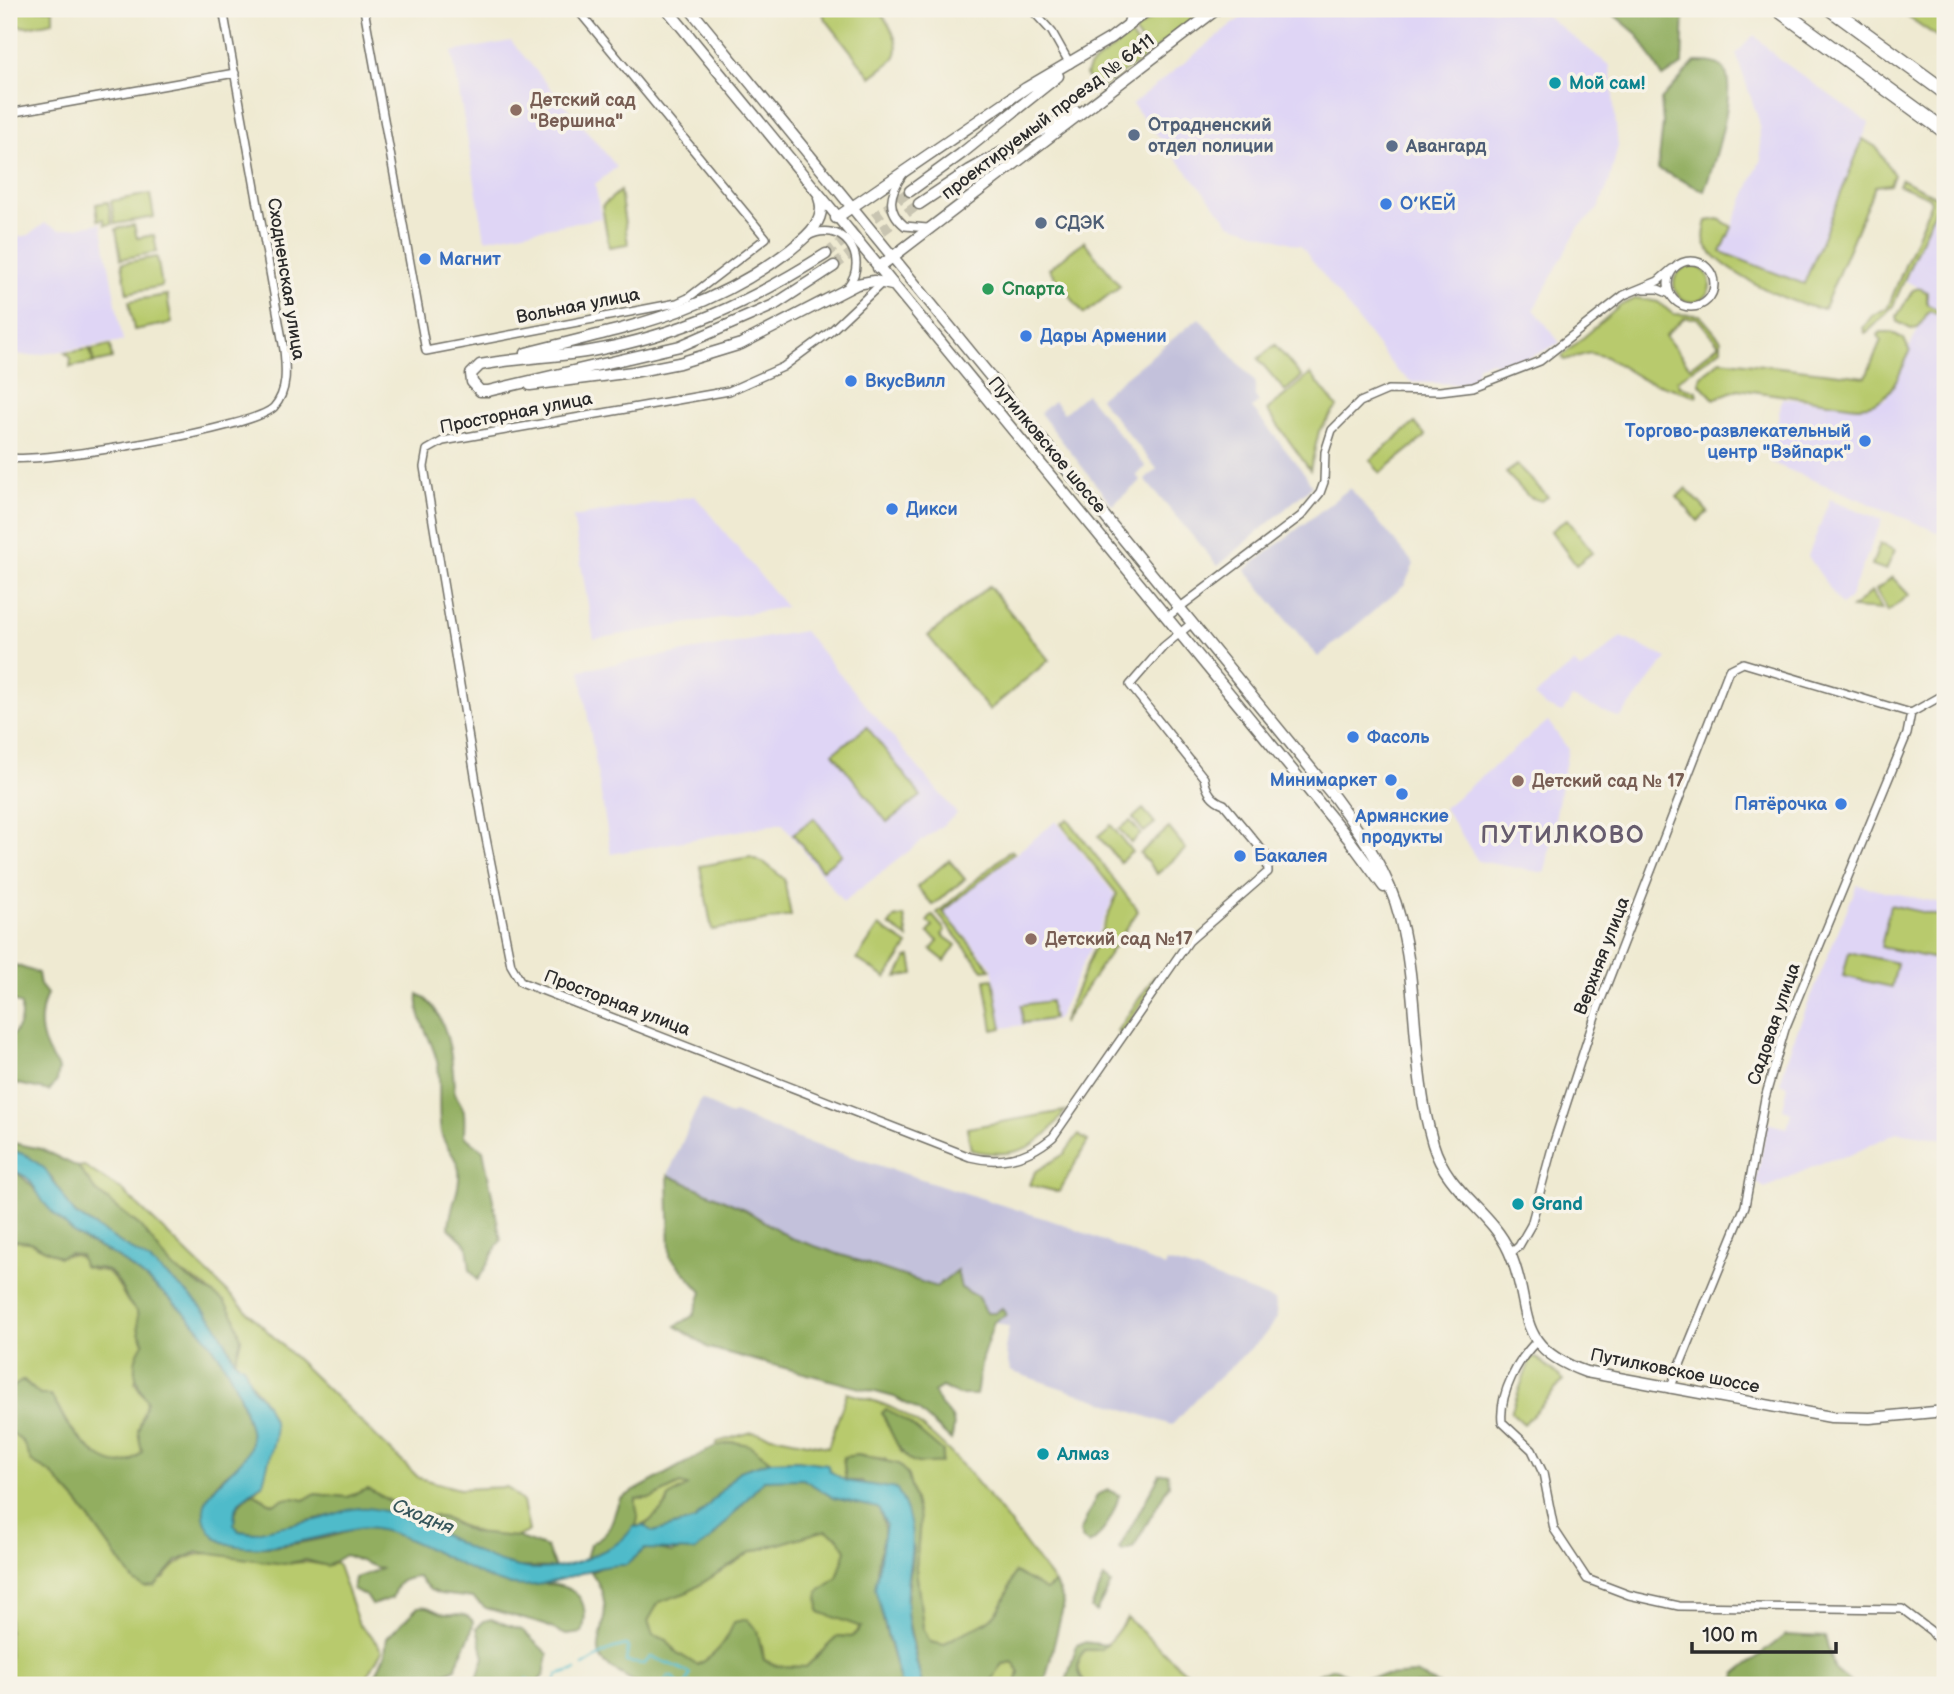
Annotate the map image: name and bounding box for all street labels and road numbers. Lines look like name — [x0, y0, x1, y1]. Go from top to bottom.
street label: проектируемый проезд № 6411 — [937, 30, 1159, 204]
street label: Сходненская улица — [263, 196, 309, 362]
street label: Вольная улица — [515, 284, 642, 328]
street label: Путилковское шоссе — [984, 372, 1110, 518]
street label: Просторная улица — [438, 388, 594, 438]
street label: Верхняя улица — [1570, 894, 1634, 1018]
street label: Садовая улица — [1743, 960, 1805, 1088]
street label: Просторная улица — [541, 965, 693, 1041]
street label: Путилковское шоссе — [1589, 1344, 1761, 1398]

